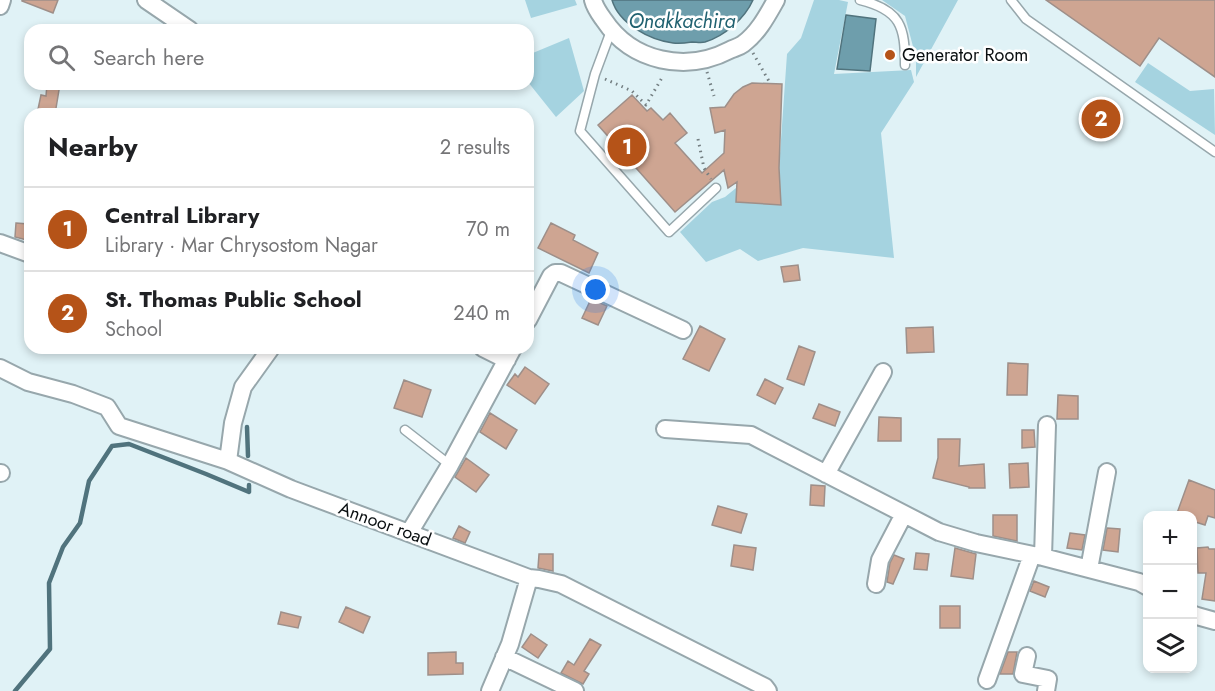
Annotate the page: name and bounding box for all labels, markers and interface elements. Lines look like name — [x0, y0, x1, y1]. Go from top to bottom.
water label: Onakkachira — [629, 7, 735, 36]
search box — [24, 24, 534, 90]
icon: search — [45, 41, 78, 74]
text: Search here — [93, 41, 204, 73]
place label: Generator Room — [902, 42, 1028, 68]
marker: Generator Room — [883, 48, 897, 62]
pin: 2 — [1082, 96, 1120, 142]
pin: 1 — [608, 124, 646, 170]
text: Nearby — [48, 128, 137, 166]
text: 2 results — [440, 133, 510, 162]
text: Central Library — [105, 199, 259, 231]
text: 1 — [62, 215, 73, 244]
text: 70 m — [466, 215, 510, 244]
text: Library · Mar Chrysostom Nagar — [105, 231, 378, 260]
your location — [581, 275, 610, 304]
text: St. Thomas Public School — [105, 283, 362, 315]
text: 2 — [61, 299, 74, 328]
text: 240 m — [453, 299, 510, 328]
text: School — [105, 315, 162, 344]
street label: Annoor road — [335, 495, 435, 553]
map controls — [1143, 511, 1197, 673]
button: + — [1143, 511, 1197, 565]
button: − — [1143, 565, 1197, 619]
button: layers — [1143, 619, 1197, 673]

